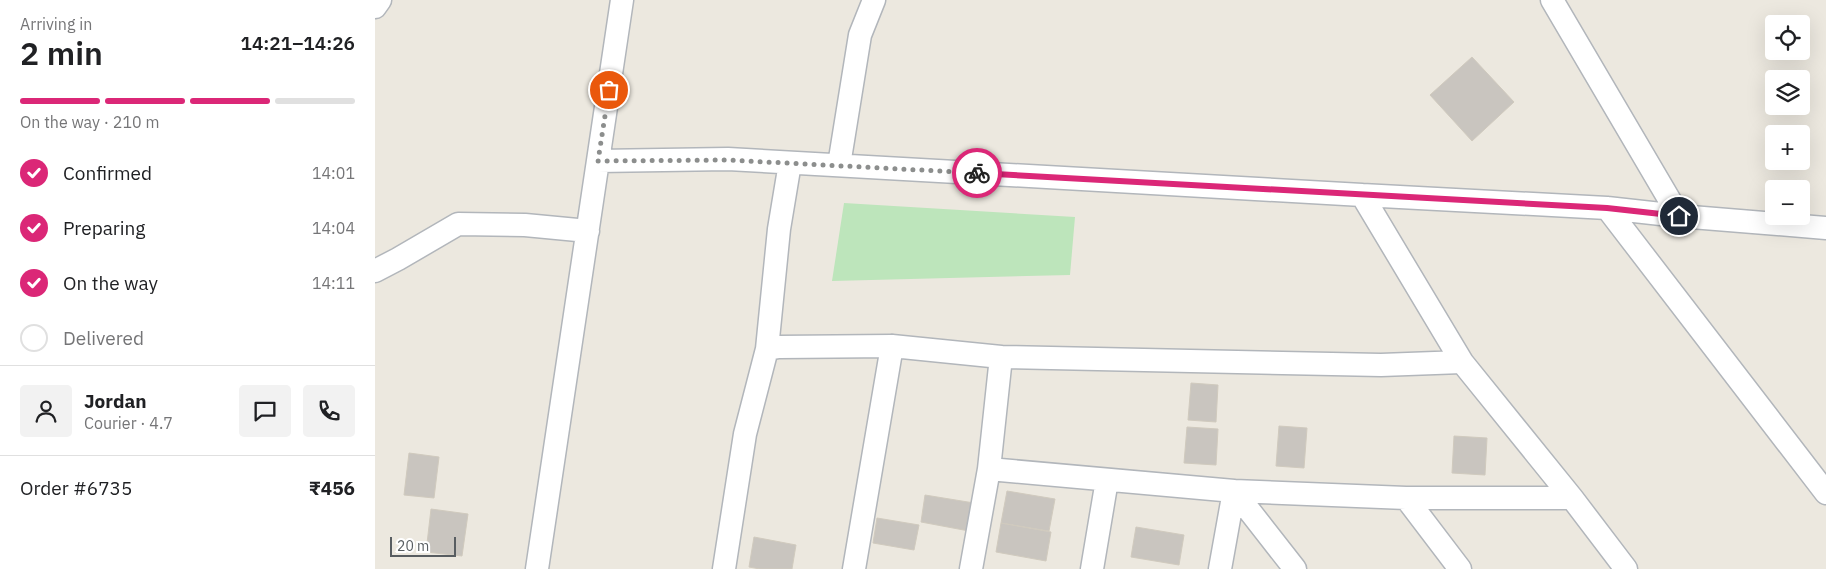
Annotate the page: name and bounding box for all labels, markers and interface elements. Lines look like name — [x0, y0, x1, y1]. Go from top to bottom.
text: Arriving in — [20, 14, 92, 34]
map controls — [1765, 15, 1810, 225]
button: locate — [1765, 15, 1810, 60]
text: 14:21–14:26 — [241, 31, 355, 55]
text: 2 min — [20, 32, 103, 74]
pin — [588, 69, 630, 111]
button: layers — [1765, 70, 1810, 115]
icon: bag — [595, 76, 623, 104]
text: On the way · 210 m — [20, 112, 159, 132]
button: + — [1765, 125, 1810, 170]
courier — [952, 148, 1002, 198]
icon: check — [20, 159, 48, 187]
icon: bike — [963, 159, 991, 187]
text: Confirmed — [63, 161, 152, 185]
text: 14:01 — [312, 163, 355, 183]
button: − — [1765, 180, 1810, 225]
pin — [1658, 195, 1700, 237]
icon: home — [1665, 202, 1693, 230]
icon: check — [20, 214, 48, 242]
text: Preparing — [63, 216, 145, 240]
text: 14:04 — [312, 218, 355, 238]
icon: check — [20, 269, 48, 297]
text: On the way — [63, 271, 158, 295]
text: 14:11 — [312, 273, 355, 293]
text: Delivered — [63, 326, 144, 350]
button: person — [20, 385, 72, 437]
button: chat — [239, 385, 291, 437]
button: phone — [303, 385, 355, 437]
text: Jordan — [84, 389, 147, 413]
text: Courier · 4.7 — [84, 413, 173, 433]
text: Order #6735 — [20, 476, 132, 500]
text: ₹456 — [309, 476, 355, 500]
scale bar — [390, 534, 456, 557]
text: 20 m — [397, 537, 429, 555]

